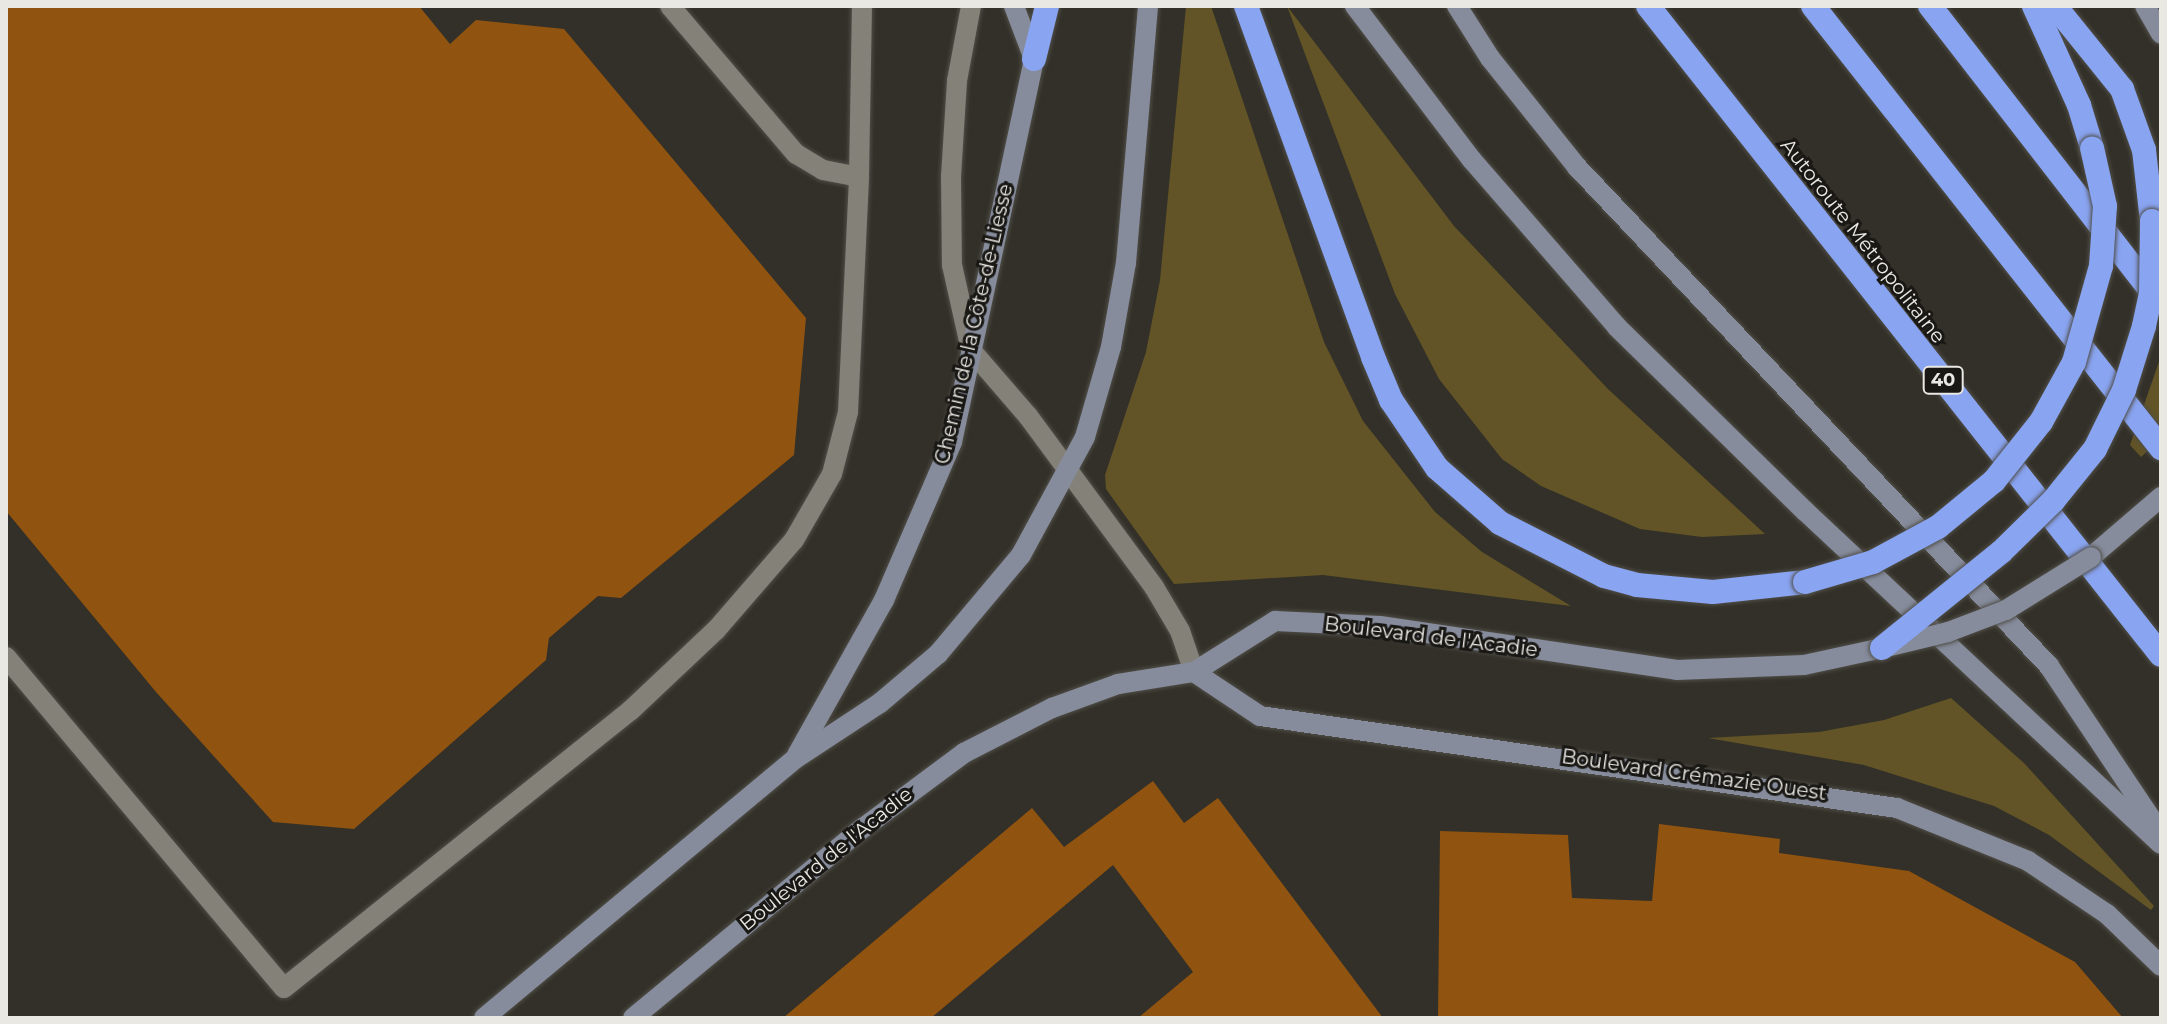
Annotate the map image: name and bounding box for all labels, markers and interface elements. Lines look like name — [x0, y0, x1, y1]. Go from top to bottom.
street label: Autoroute Métropolitaine — [1776, 134, 1950, 348]
street label: Chemin de la Côte-de-Liesse — [930, 182, 1018, 466]
road number: 40 — [1921, 366, 1965, 394]
street label: Boulevard de l'Acadie — [1323, 612, 1539, 662]
street label: Boulevard Crémazie Ouest — [1560, 745, 1828, 805]
street label: Boulevard de l'Acadie — [735, 782, 917, 936]

